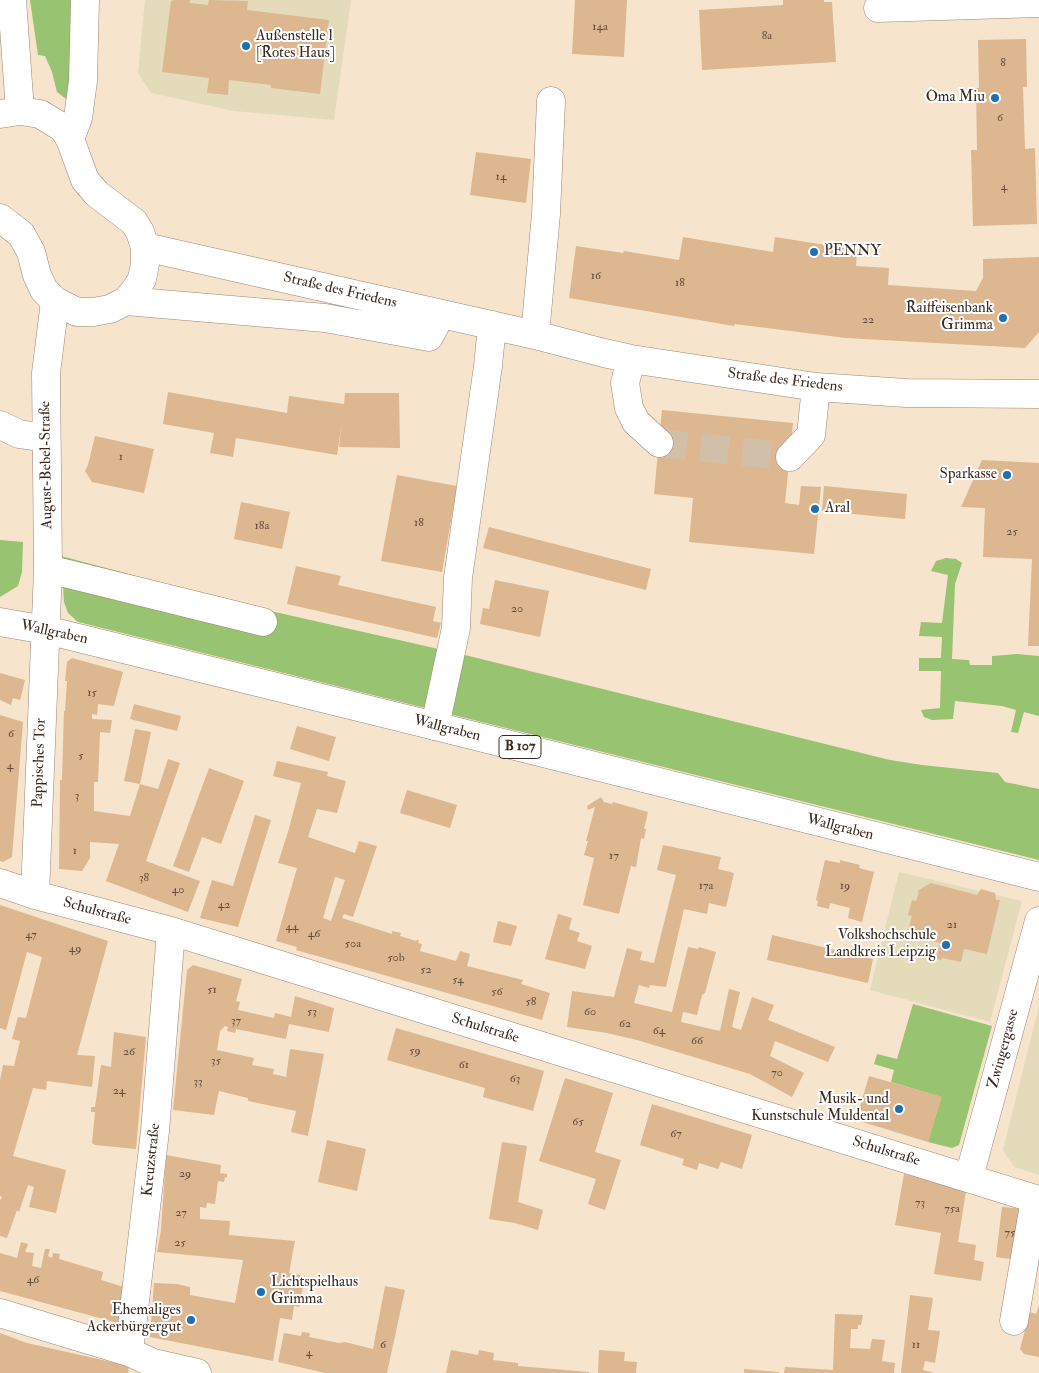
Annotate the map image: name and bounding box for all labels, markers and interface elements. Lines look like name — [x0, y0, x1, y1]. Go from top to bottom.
house number: 14a — [592, 20, 608, 34]
place label: Außenstelle l [Rotes Haus] — [256, 28, 335, 63]
house number: 8a — [762, 29, 772, 43]
marker: Außenstelle l [Rotes Haus] — [240, 40, 252, 52]
house number: 8 — [1000, 56, 1006, 70]
place label: Oma Miu — [926, 89, 985, 107]
marker: Oma Miu — [989, 92, 1001, 104]
house number: 6 — [997, 111, 1003, 125]
house number: 14 — [496, 170, 506, 184]
house number: 4 — [1001, 180, 1007, 194]
place label: PENNY — [824, 243, 881, 261]
marker: PENNY — [808, 246, 820, 258]
street label: Straße des Friedens — [282, 269, 398, 313]
house number: 16 — [591, 269, 601, 283]
house number: 18 — [675, 276, 685, 290]
place label: Raiffeisenbank Grimma — [906, 300, 993, 335]
marker: Raiffeisenbank Grimma — [997, 312, 1009, 324]
house number: 22 — [862, 313, 874, 327]
street label: Straße des Friedens — [726, 365, 844, 397]
street label: August-Bebel-Straße — [37, 401, 57, 529]
house number: 1 — [119, 450, 123, 464]
place label: Sparkasse — [940, 466, 997, 484]
marker: Sparkasse — [1001, 469, 1013, 481]
place label: Aral — [825, 500, 850, 518]
marker: Aral — [809, 503, 821, 515]
house number: 18 — [414, 516, 424, 530]
house number: 18a — [255, 519, 269, 533]
house number: 25 — [1006, 525, 1018, 539]
house number: 20 — [511, 602, 523, 616]
street label: Wallgraben — [19, 617, 89, 649]
house number: 15 — [87, 686, 97, 700]
street label: Wallgraben — [412, 712, 482, 746]
street label: Pappisches Tor — [29, 718, 51, 808]
house number: 6 — [8, 727, 14, 741]
road number: B 107 — [499, 736, 541, 759]
house number: 5 — [78, 749, 84, 763]
house number: 4 — [7, 759, 13, 773]
house number: 3 — [75, 789, 79, 803]
street label: Wallgraben — [805, 811, 875, 845]
house number: 1 — [73, 844, 77, 858]
house number: 17 — [609, 849, 619, 863]
house number: 38 — [139, 871, 149, 885]
house number: 17a — [699, 879, 713, 893]
house number: 19 — [840, 879, 850, 893]
house number: 40 — [172, 883, 184, 897]
street label: Schulstraße — [61, 894, 133, 930]
house number: 42 — [218, 898, 230, 912]
house number: 21 — [947, 918, 957, 932]
house number: 44 — [286, 920, 298, 934]
house number: 46 — [308, 927, 320, 941]
place label: Volkshochschule Landkreis Leipzig — [825, 927, 936, 962]
house number: 47 — [25, 928, 37, 942]
house number: 50a — [345, 937, 361, 951]
marker: Volkshochschule Landkreis Leipzig — [940, 939, 952, 951]
house number: 49 — [69, 942, 81, 956]
house number: 50b — [387, 951, 405, 965]
house number: 52 — [420, 963, 432, 977]
house number: 54 — [452, 973, 464, 987]
house number: 51 — [207, 983, 217, 997]
house number: 56 — [491, 985, 503, 999]
house number: 58 — [526, 995, 536, 1009]
house number: 53 — [307, 1005, 317, 1019]
house number: 60 — [584, 1005, 596, 1019]
street label: Zwingergasse — [985, 1007, 1023, 1091]
street label: Schulstraße — [449, 1010, 521, 1048]
house number: 37 — [231, 1014, 241, 1028]
house number: 62 — [619, 1017, 631, 1031]
house number: 64 — [653, 1024, 665, 1038]
house number: 66 — [691, 1034, 703, 1048]
house number: 59 — [409, 1044, 421, 1058]
house number: 26 — [123, 1045, 135, 1059]
house number: 35 — [211, 1054, 221, 1068]
house number: 61 — [459, 1058, 469, 1072]
house number: 70 — [771, 1066, 783, 1080]
house number: 63 — [510, 1072, 520, 1086]
house number: 33 — [193, 1075, 203, 1089]
house number: 24 — [113, 1084, 125, 1098]
place label: Musik- und Kunstschule Muldental — [751, 1091, 889, 1126]
marker: Musik- und Kunstschule Muldental — [893, 1103, 905, 1115]
house number: 65 — [572, 1115, 584, 1129]
street label: Kreuzstraße — [139, 1123, 165, 1197]
house number: 67 — [670, 1127, 682, 1141]
street label: Schulstraße — [850, 1133, 922, 1171]
house number: 29 — [179, 1167, 191, 1181]
house number: 73 — [915, 1196, 925, 1210]
house number: 75a — [944, 1202, 960, 1216]
house number: 27 — [175, 1206, 187, 1220]
house number: 75 — [1005, 1226, 1015, 1240]
house number: 25 — [174, 1236, 186, 1250]
house number: 46 — [27, 1273, 39, 1287]
place label: Lichtspielhaus Grimma — [271, 1274, 358, 1309]
marker: Lichtspielhaus Grimma — [255, 1286, 267, 1298]
place label: Ehemaliges Ackerbürgergut — [87, 1302, 181, 1337]
marker: Ehemaliges Ackerbürgergut — [185, 1314, 197, 1326]
house number: 6 — [380, 1338, 386, 1352]
house number: 11 — [912, 1338, 920, 1352]
house number: 4 — [306, 1346, 312, 1360]

